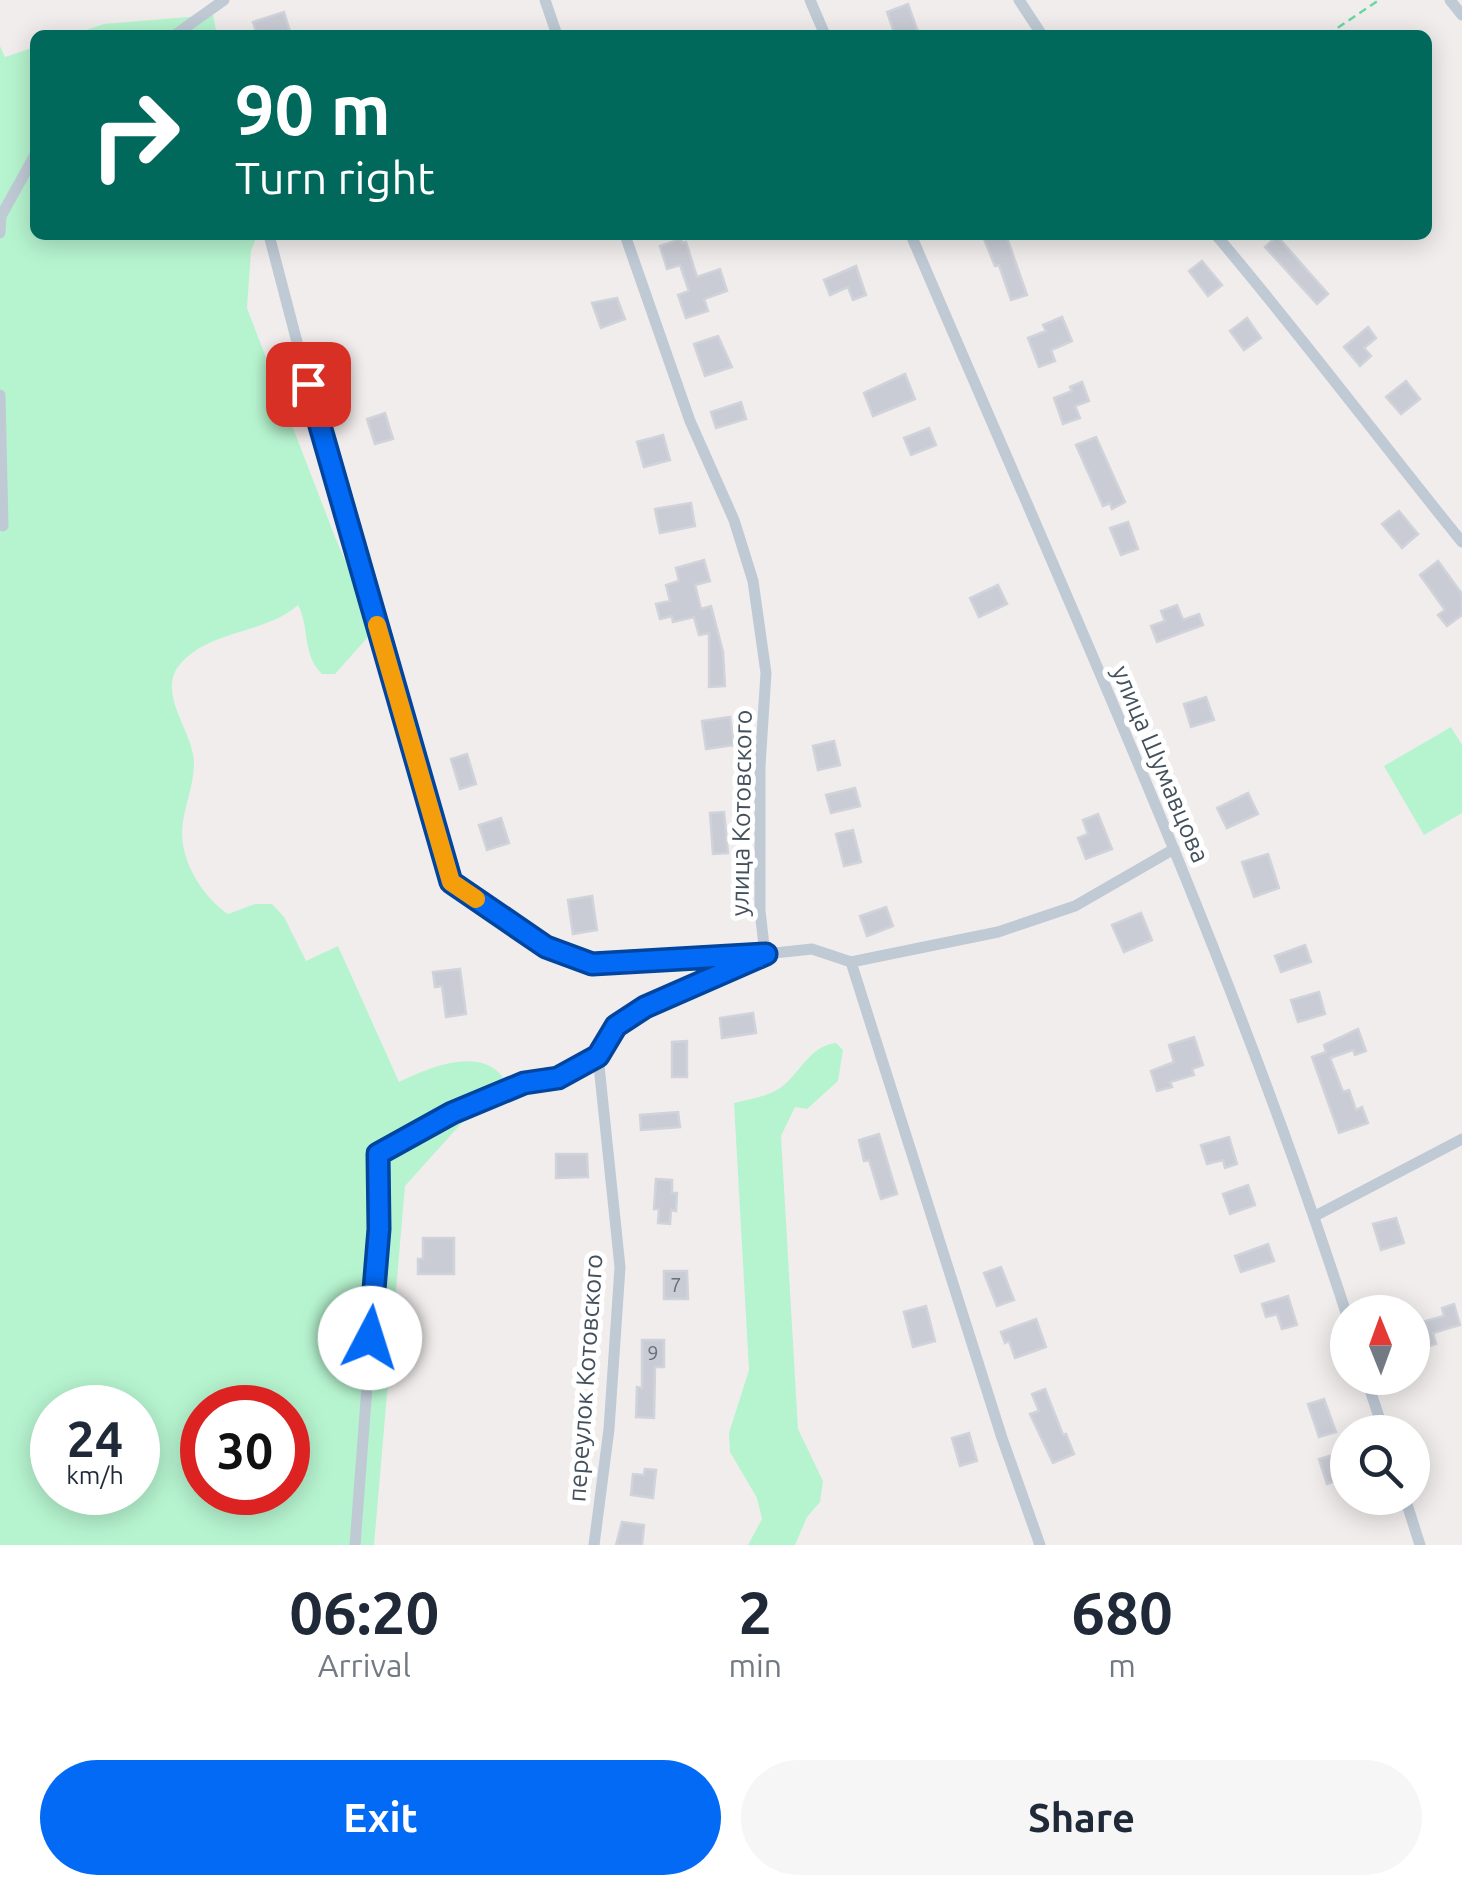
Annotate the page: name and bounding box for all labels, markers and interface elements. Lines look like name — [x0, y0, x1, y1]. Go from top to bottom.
icon: right — [70, 70, 200, 200]
text: 90 m — [235, 70, 391, 148]
text: Turn right — [235, 152, 435, 203]
pin — [266, 342, 351, 427]
icon: arrive — [281, 357, 336, 412]
street label: улица Шумавцова — [1107, 661, 1215, 867]
street label: улица Котовского — [725, 709, 757, 917]
street label: переулок Котовского — [562, 1253, 608, 1503]
house number: 7 — [670, 1273, 682, 1296]
position arrow — [318, 1286, 422, 1390]
north arrow — [1330, 1295, 1430, 1395]
map controls — [1330, 1295, 1430, 1515]
house number: 9 — [647, 1341, 659, 1364]
speed limit sign: 30 — [180, 1385, 310, 1515]
text: 24 — [67, 1410, 123, 1466]
button: search — [1330, 1415, 1430, 1515]
text: km/h — [66, 1461, 124, 1489]
text: 06:20 — [289, 1578, 439, 1645]
text: 2 — [738, 1578, 772, 1645]
text: 680 — [1071, 1578, 1173, 1645]
text: Arrival — [318, 1647, 411, 1683]
text: min — [728, 1647, 782, 1683]
text: m — [1108, 1647, 1136, 1683]
button: Exit — [40, 1760, 721, 1875]
button: Share — [741, 1760, 1422, 1875]

